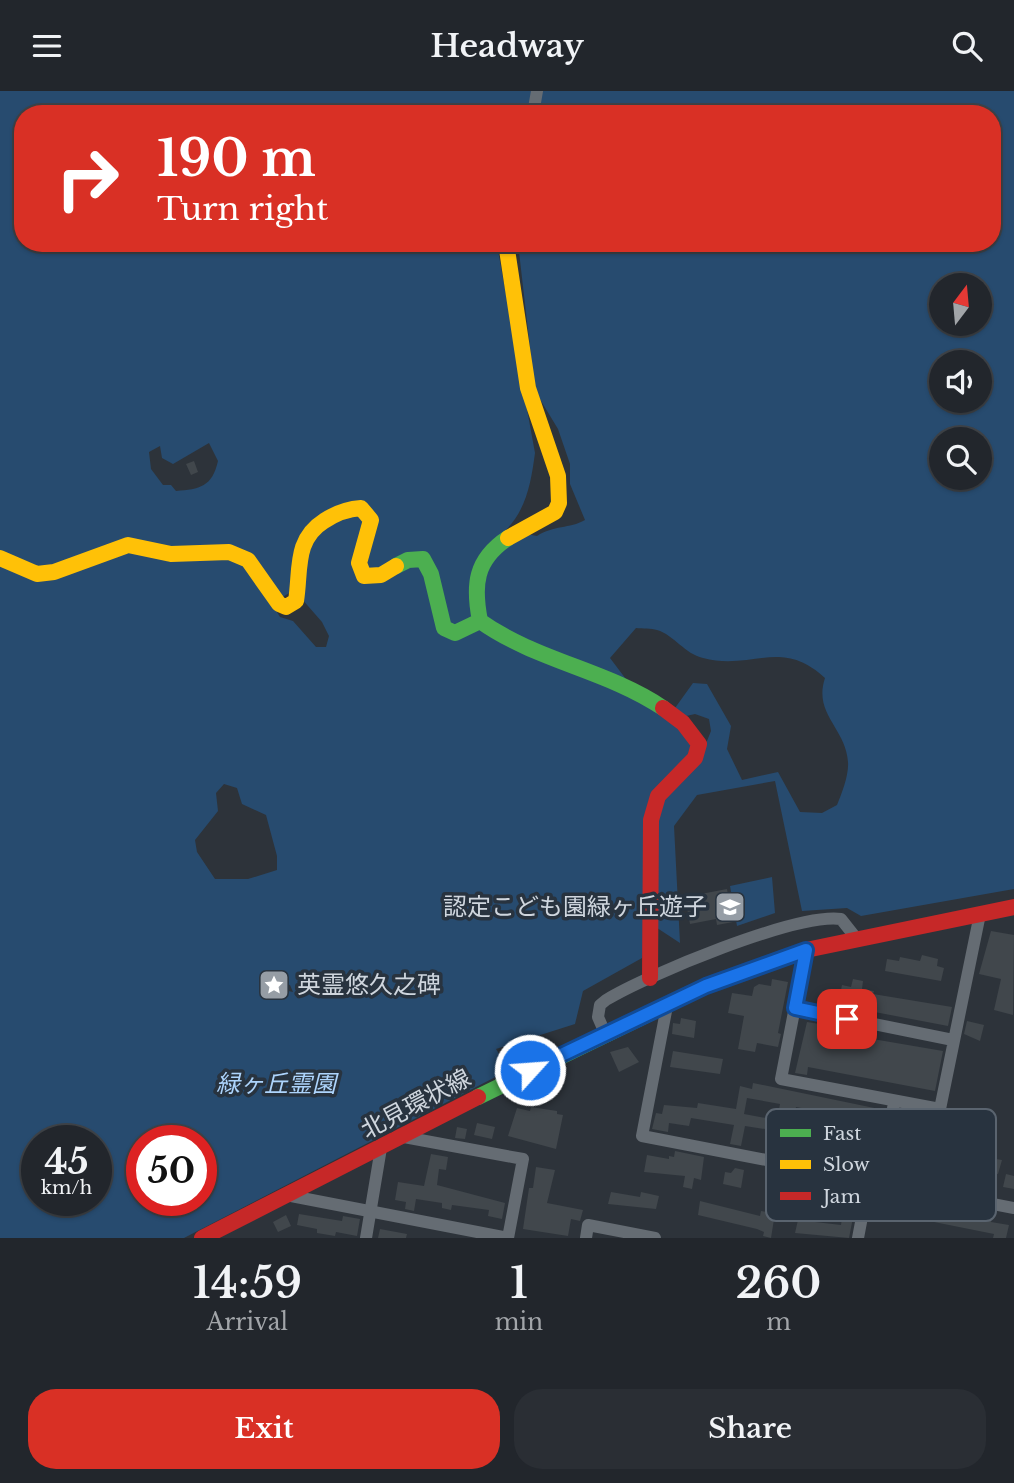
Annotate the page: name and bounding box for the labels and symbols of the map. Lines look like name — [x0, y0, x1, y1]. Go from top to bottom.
north arrow — [929, 273, 992, 336]
school or university icon: 認定こども園緑ヶ丘遊子 — [713, 890, 747, 924]
place label: 認定こども園緑ヶ丘遊子 — [443, 892, 707, 921]
place icon: 英霊悠久之碑 — [257, 968, 291, 1002]
place label: 英霊悠久之碑 — [297, 970, 441, 999]
pin — [817, 989, 877, 1049]
position arrow — [493, 1033, 567, 1107]
street label: 北見環状線 — [356, 1063, 476, 1145]
park label: 緑ヶ丘霊園 — [216, 1069, 339, 1098]
legend — [766, 1109, 996, 1221]
text: Fast — [823, 1122, 862, 1145]
speed limit sign: 50 — [126, 1125, 217, 1216]
text: Slow — [823, 1153, 870, 1176]
text: Jam — [820, 1185, 861, 1208]

